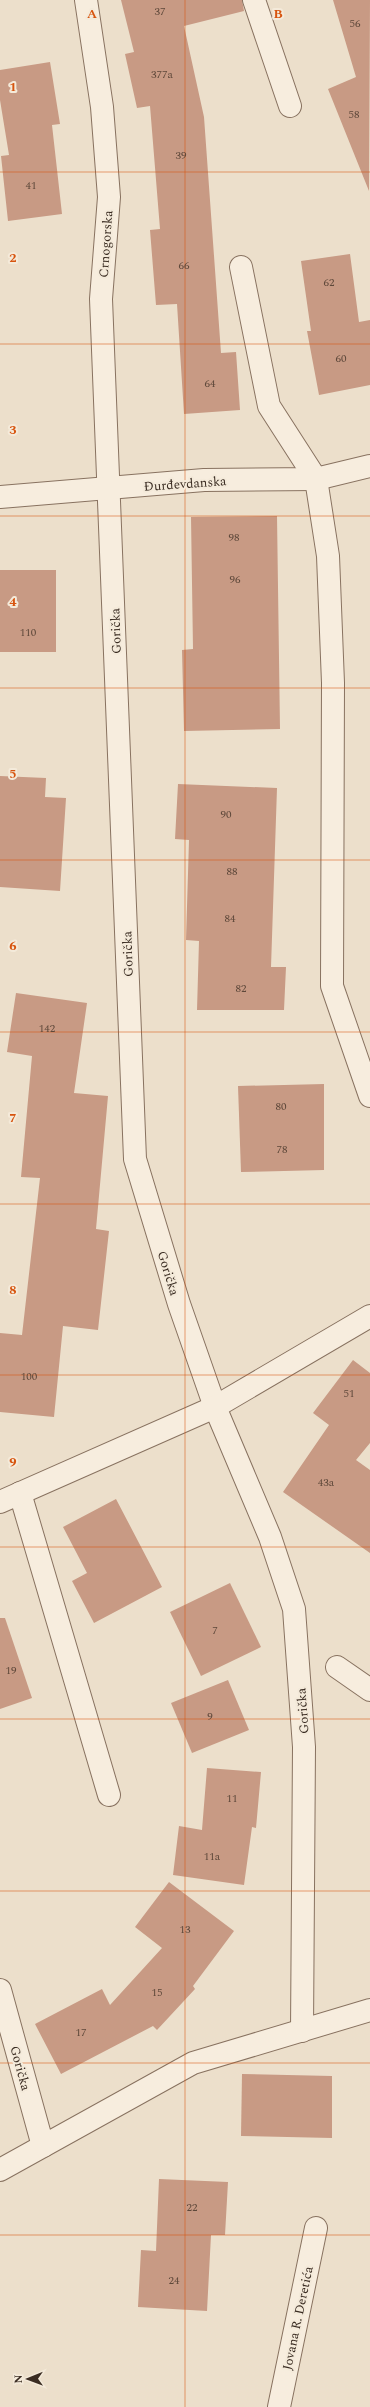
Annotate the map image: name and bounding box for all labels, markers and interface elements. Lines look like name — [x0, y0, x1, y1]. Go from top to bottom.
house number: 37 — [155, 3, 166, 20]
text: A — [87, 4, 97, 24]
text: B — [273, 4, 283, 24]
house number: 56 — [350, 15, 361, 32]
house number: 377a — [151, 66, 174, 83]
text: 1 — [9, 77, 17, 97]
house number: 58 — [349, 106, 360, 123]
house number: 39 — [176, 147, 187, 164]
house number: 41 — [26, 177, 37, 194]
street label: Crnogorska — [94, 209, 118, 278]
text: 2 — [9, 248, 17, 268]
house number: 66 — [179, 257, 190, 274]
house number: 62 — [324, 274, 335, 291]
house number: 60 — [336, 350, 347, 367]
house number: 64 — [205, 375, 216, 392]
text: 3 — [9, 420, 17, 440]
street label: Đurđevdanska — [143, 471, 228, 497]
house number: 98 — [229, 529, 240, 546]
house number: 96 — [230, 571, 241, 588]
text: 4 — [9, 592, 17, 612]
street label: Gorička — [105, 607, 127, 654]
house number: 110 — [20, 624, 37, 641]
text: 5 — [9, 764, 17, 784]
house number: 90 — [221, 806, 232, 823]
house number: 88 — [227, 863, 238, 880]
house number: 84 — [225, 910, 236, 927]
street label: Gorička — [117, 930, 139, 977]
text: 6 — [9, 936, 17, 956]
house number: 82 — [236, 980, 247, 997]
house number: 142 — [39, 1020, 56, 1037]
house number: 80 — [276, 1098, 287, 1115]
text: 7 — [9, 1108, 17, 1128]
house number: 78 — [277, 1141, 288, 1158]
street label: Gorička — [152, 1248, 184, 1299]
text: 8 — [9, 1280, 17, 1300]
house number: 100 — [21, 1368, 38, 1385]
house number: 51 — [344, 1385, 355, 1402]
text: 9 — [9, 1452, 17, 1472]
house number: 43a — [318, 1474, 335, 1491]
house number: 7 — [212, 1622, 218, 1639]
house number: 19 — [6, 1662, 17, 1679]
street label: Gorička — [291, 1687, 315, 1735]
house number: 9 — [207, 1708, 213, 1725]
house number: 11 — [227, 1790, 238, 1807]
house number: 11a — [204, 1848, 221, 1865]
house number: 13 — [180, 1921, 191, 1938]
house number: 15 — [152, 1984, 163, 2001]
house number: 17 — [76, 2024, 87, 2041]
street label: Gorička — [4, 2044, 36, 2094]
house number: 22 — [187, 2199, 198, 2216]
street label: Jovana R. Deretića — [277, 2264, 319, 2372]
house number: 24 — [169, 2272, 180, 2289]
north arrow — [8, 2359, 48, 2399]
text: N — [10, 2375, 27, 2384]

